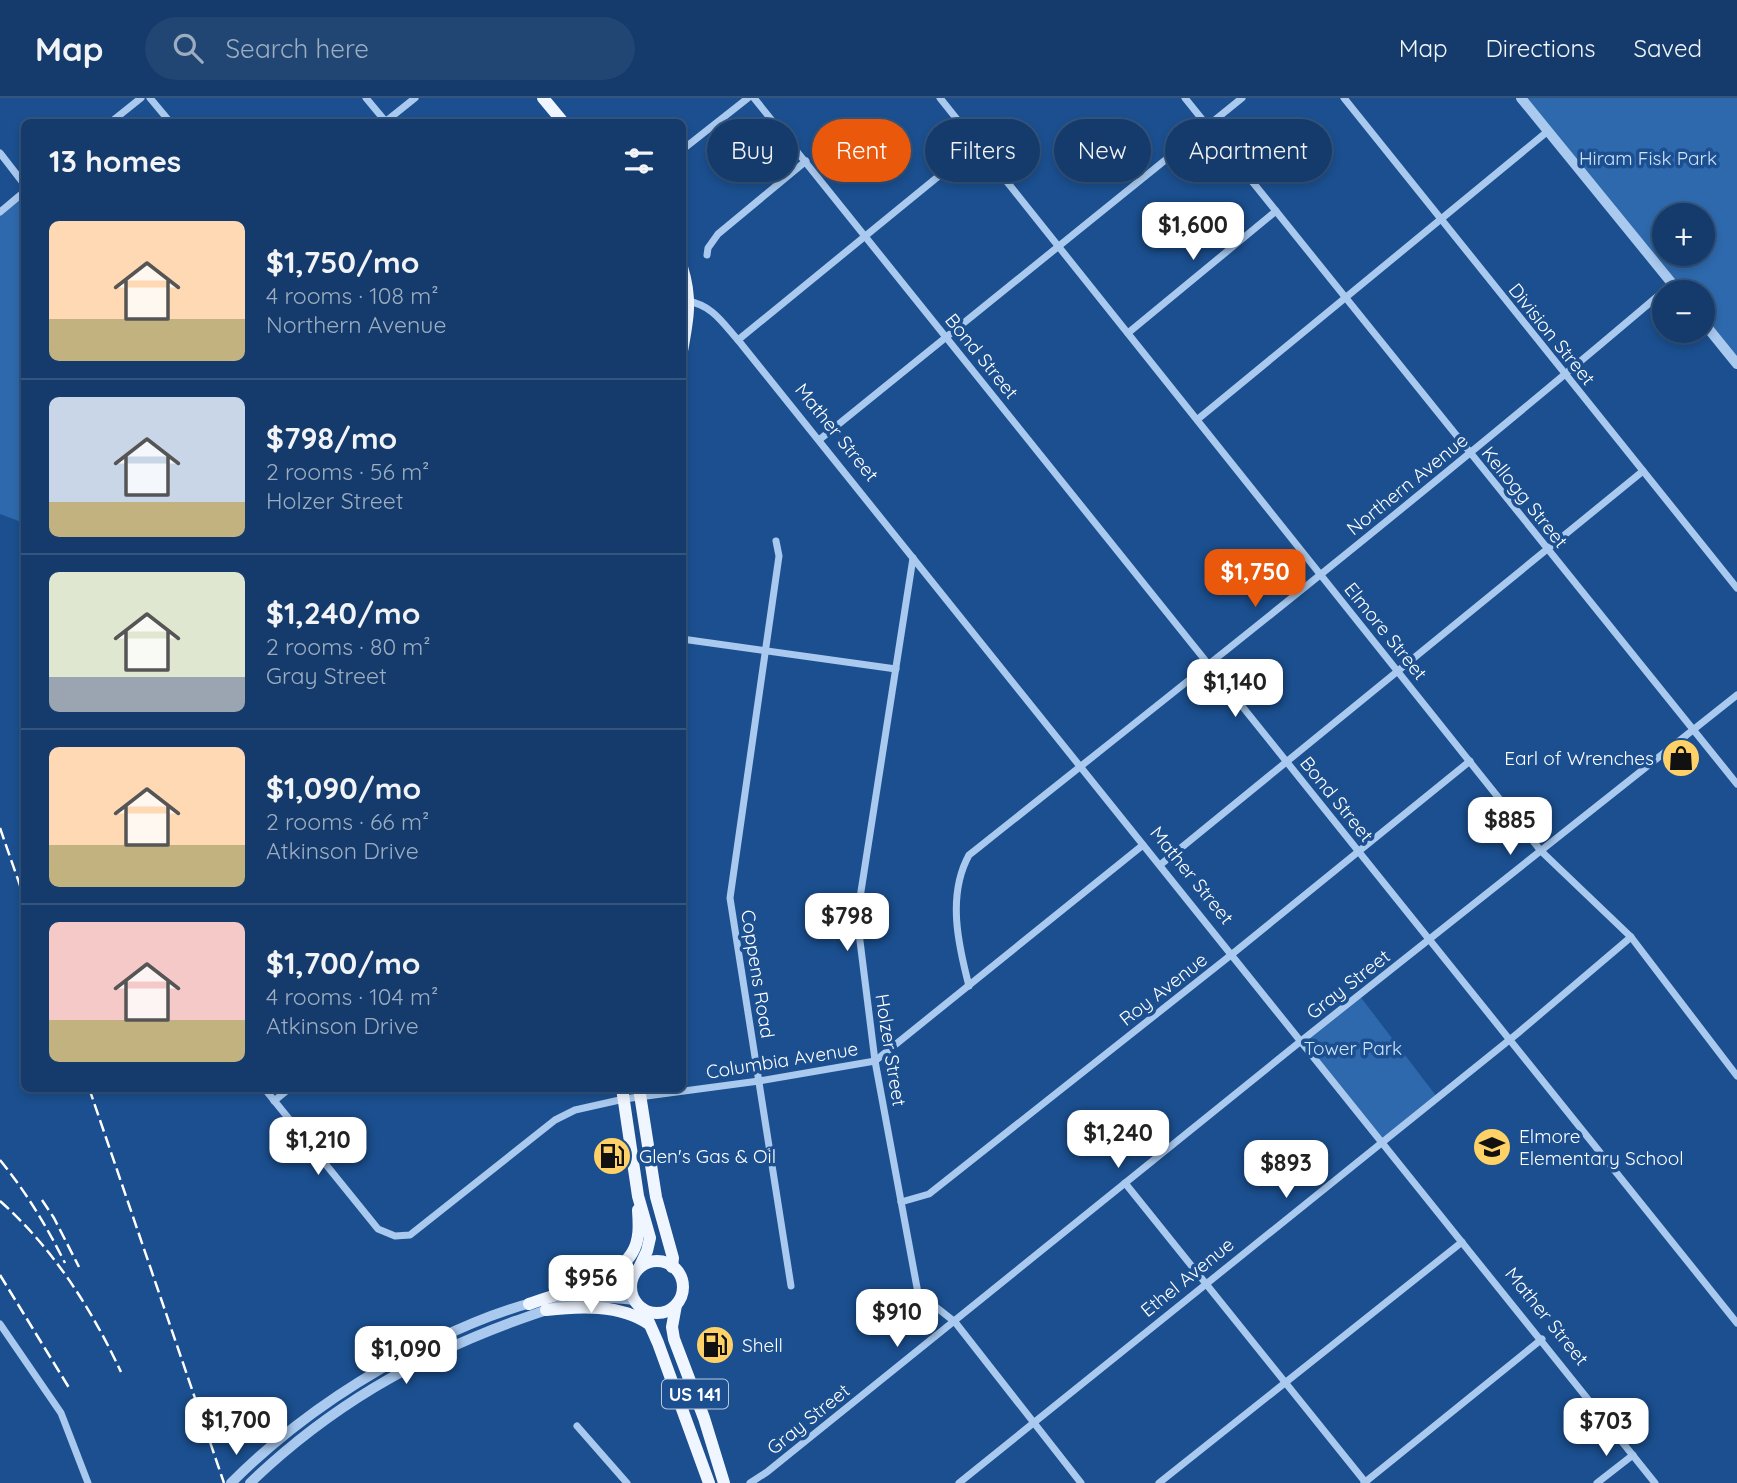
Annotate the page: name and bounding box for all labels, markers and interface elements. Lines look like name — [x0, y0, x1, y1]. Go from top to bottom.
search box — [145, 17, 635, 80]
text: Map — [35, 28, 103, 69]
icon: search — [169, 29, 207, 67]
text: Search here — [225, 32, 369, 65]
text: Map — [1399, 33, 1448, 63]
text: Directions — [1486, 33, 1596, 63]
text: Saved — [1634, 33, 1702, 63]
chip: Buy — [707, 119, 798, 182]
chip: Rent — [812, 119, 911, 182]
chip: Filters — [925, 119, 1040, 182]
chip: New — [1054, 119, 1151, 182]
chip: Apartment — [1165, 119, 1332, 182]
text: 13 homes — [49, 142, 181, 180]
icon: filters — [620, 142, 658, 180]
park label: Hiram Fisk Park — [1579, 146, 1717, 170]
pin: $1,600 — [1136, 202, 1250, 262]
map controls — [1652, 203, 1715, 343]
button: + — [1652, 203, 1715, 266]
text: $1,600 — [1158, 210, 1228, 239]
text: $1,750/mo — [266, 243, 419, 281]
icon: home — [105, 249, 189, 333]
street label: Division Street — [1504, 278, 1600, 390]
button: − — [1652, 280, 1715, 343]
text: 4 rooms · 108 m² — [266, 281, 439, 310]
street label: Bond Street — [940, 308, 1024, 404]
text: Northern Avenue — [266, 310, 446, 339]
street label: Mather Street — [790, 378, 884, 486]
text: $798/mo — [266, 419, 397, 457]
icon: home — [105, 425, 189, 509]
street label: Northern Avenue — [1342, 428, 1472, 540]
street label: Kellogg Street — [1477, 441, 1573, 553]
text: 2 rooms · 56 m² — [266, 457, 429, 486]
text: Holzer Street — [266, 486, 404, 515]
pin: $1,750 — [1198, 550, 1312, 609]
text: $1,750 — [1221, 557, 1290, 586]
street label: Elmore Street — [1339, 577, 1433, 685]
text: $1,240/mo — [266, 594, 420, 632]
icon: home — [105, 600, 189, 684]
text: 2 rooms · 80 m² — [266, 632, 431, 661]
pin: $1,140 — [1178, 660, 1292, 719]
text: Gray Street — [266, 661, 387, 690]
text: $1,140 — [1203, 667, 1267, 696]
shop icon: Earl of Wrenches — [1660, 737, 1702, 779]
place label: Earl of Wrenches — [1504, 746, 1654, 770]
street label: Bond Street — [1295, 751, 1379, 847]
text: $1,090/mo — [266, 769, 421, 807]
icon: home — [105, 775, 189, 859]
pin: $885 — [1469, 798, 1551, 857]
text: $885 — [1484, 805, 1536, 834]
text: 2 rooms · 66 m² — [266, 807, 429, 836]
street label: Mather Street — [1145, 821, 1239, 929]
text: Atkinson Drive — [266, 836, 419, 865]
pin: $798 — [806, 894, 888, 953]
text: $798 — [821, 901, 873, 930]
street label: Coppens Road — [736, 908, 780, 1040]
text: $1,700/mo — [266, 944, 421, 982]
street label: Gray Street — [1301, 944, 1395, 1024]
street label: Roy Avenue — [1114, 947, 1212, 1031]
icon: home — [105, 950, 189, 1034]
text: 4 rooms · 104 m² — [266, 982, 438, 1011]
street label: Holzer Street — [870, 992, 912, 1108]
text: Atkinson Drive — [266, 1011, 419, 1040]
street label: Columbia Avenue — [704, 1036, 860, 1084]
park label: Tower Park — [1304, 1036, 1402, 1060]
pin: $1,240 — [1061, 1110, 1175, 1170]
pin: $1,210 — [261, 1118, 375, 1177]
text: $1,240 — [1083, 1118, 1153, 1147]
place label: Elmore Elementary School — [1519, 1124, 1684, 1170]
text: $1,210 — [285, 1125, 351, 1154]
school or university icon: Elmore Elementary School — [1471, 1126, 1513, 1168]
fuel station icon: Glen's Gas & Oil — [591, 1135, 633, 1177]
pin: $893 — [1245, 1140, 1327, 1200]
place label: Glen's Gas & Oil — [639, 1144, 776, 1168]
text: $893 — [1260, 1148, 1312, 1177]
street label: Ethel Avenue — [1135, 1232, 1239, 1322]
pin: $956 — [550, 1256, 632, 1315]
street label: Mather Street — [1500, 1262, 1594, 1370]
text: $956 — [565, 1263, 617, 1292]
pin: $910 — [856, 1290, 938, 1349]
text: $910 — [872, 1297, 922, 1326]
fuel station icon: Shell — [694, 1324, 736, 1366]
pin: $1,090 — [349, 1326, 463, 1386]
place label: Shell — [742, 1333, 783, 1357]
text: $1,090 — [371, 1334, 441, 1363]
street label: Gray Street — [762, 1378, 854, 1460]
road number: US 141 — [662, 1380, 728, 1408]
pin: $1,700 — [179, 1398, 293, 1457]
pin: $703 — [1565, 1398, 1647, 1458]
text: $1,700 — [201, 1405, 271, 1434]
text: $703 — [1580, 1406, 1632, 1435]

